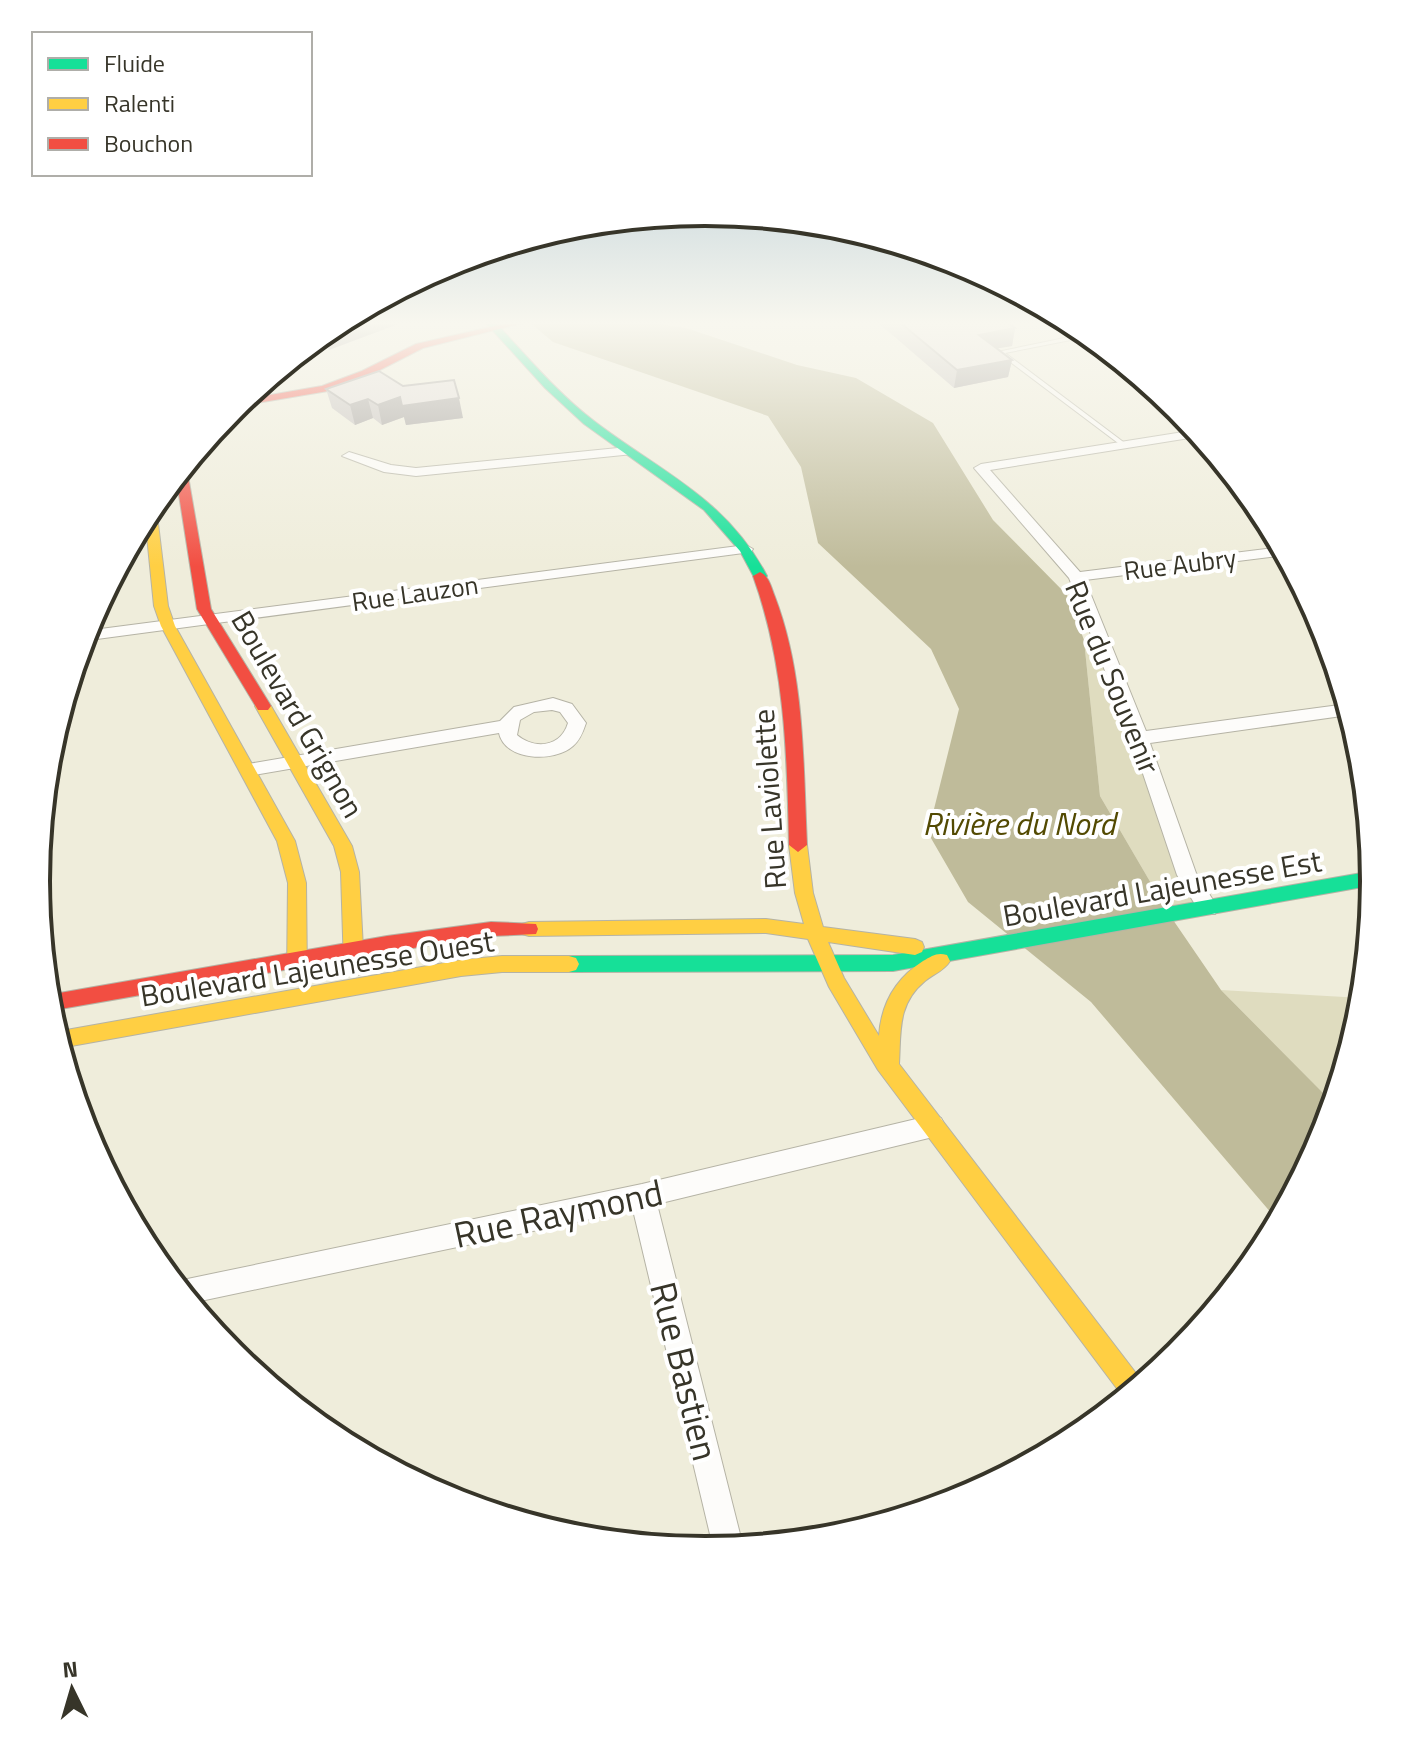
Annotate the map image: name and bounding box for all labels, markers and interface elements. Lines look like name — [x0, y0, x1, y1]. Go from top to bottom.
legend — [32, 32, 312, 176]
text: Fluide — [104, 45, 165, 81]
text: Ralenti — [104, 85, 175, 121]
text: Bouchon — [104, 125, 193, 161]
street label: Rue Aubry — [1121, 538, 1239, 590]
street label: Rue Lauzon — [349, 565, 481, 621]
street label: Rue du Souvenir — [1053, 573, 1173, 781]
street label: Boulevard Grignon — [220, 602, 376, 826]
street label: Rue Laviolette — [740, 707, 798, 891]
water label: Rivière du Nord — [923, 799, 1119, 847]
street label: Boulevard Lajeunesse Est — [999, 837, 1325, 939]
street label: Boulevard Lajeunesse Ouest — [137, 917, 497, 1019]
street label: Rue Raymond — [449, 1164, 667, 1262]
street label: Rue Bastien — [636, 1276, 734, 1466]
north arrow — [32, 1649, 112, 1729]
text: N — [61, 1651, 79, 1687]

